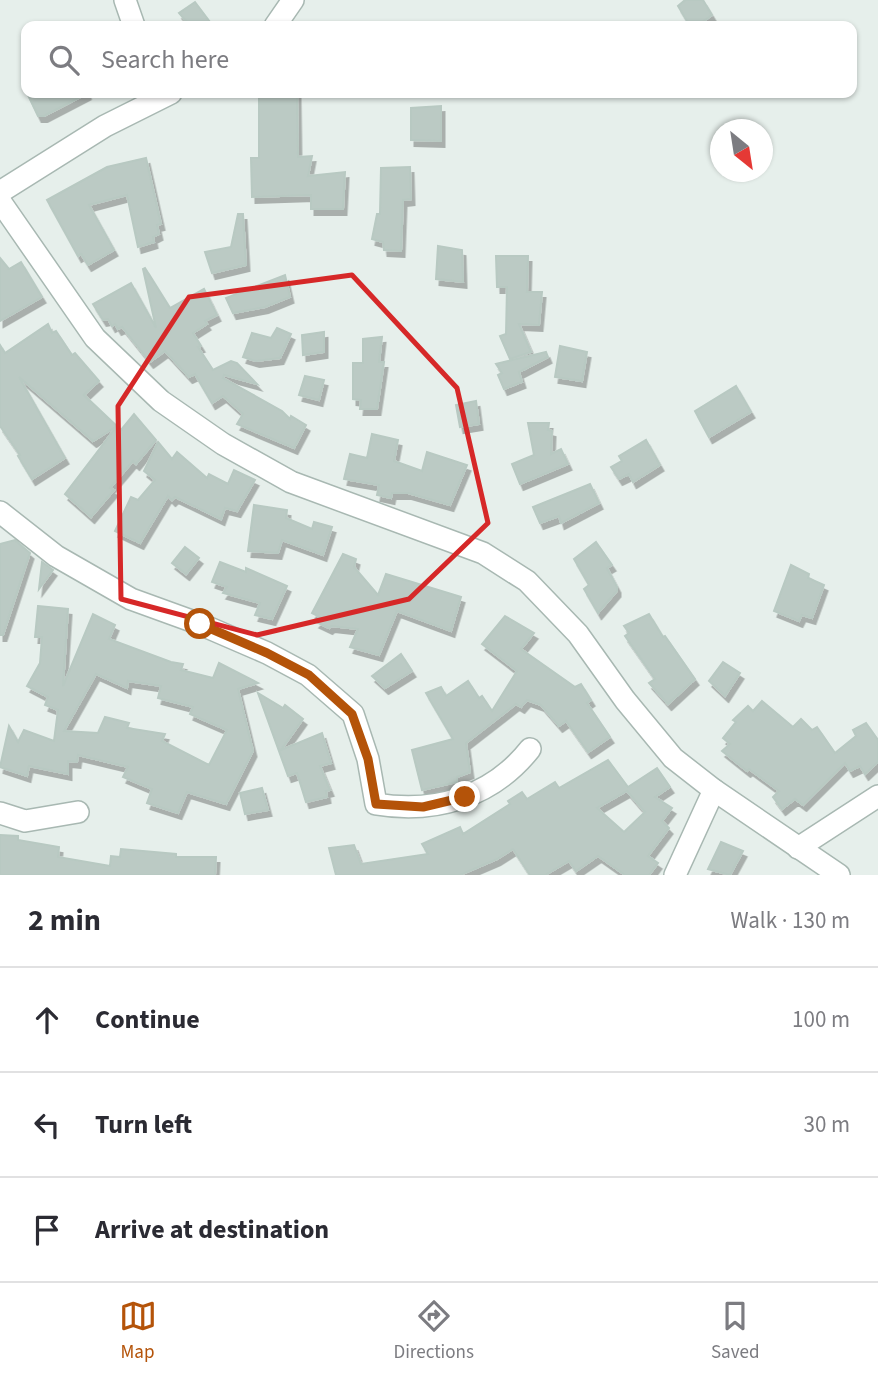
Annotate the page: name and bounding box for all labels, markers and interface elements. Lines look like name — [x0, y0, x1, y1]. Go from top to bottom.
search box — [21, 21, 857, 98]
icon: search — [45, 41, 83, 79]
text: Search here — [101, 41, 229, 78]
north arrow — [710, 119, 773, 182]
route start — [184, 608, 215, 639]
route end — [449, 781, 480, 812]
text: 2 min — [28, 899, 101, 942]
text: Walk · 130 m — [731, 904, 850, 937]
icon: ahead — [28, 1001, 66, 1039]
text: Continue — [95, 1001, 200, 1038]
text: 100 m — [792, 1003, 850, 1036]
icon: left — [28, 1106, 66, 1144]
text: Turn left — [95, 1106, 192, 1143]
text: 30 m — [803, 1108, 850, 1141]
icon: arrive — [28, 1211, 66, 1249]
text: Arrive at destination — [95, 1211, 329, 1248]
tab: Map — [119, 1297, 157, 1366]
tab: Directions — [394, 1297, 474, 1366]
tab: Saved — [711, 1297, 759, 1366]

